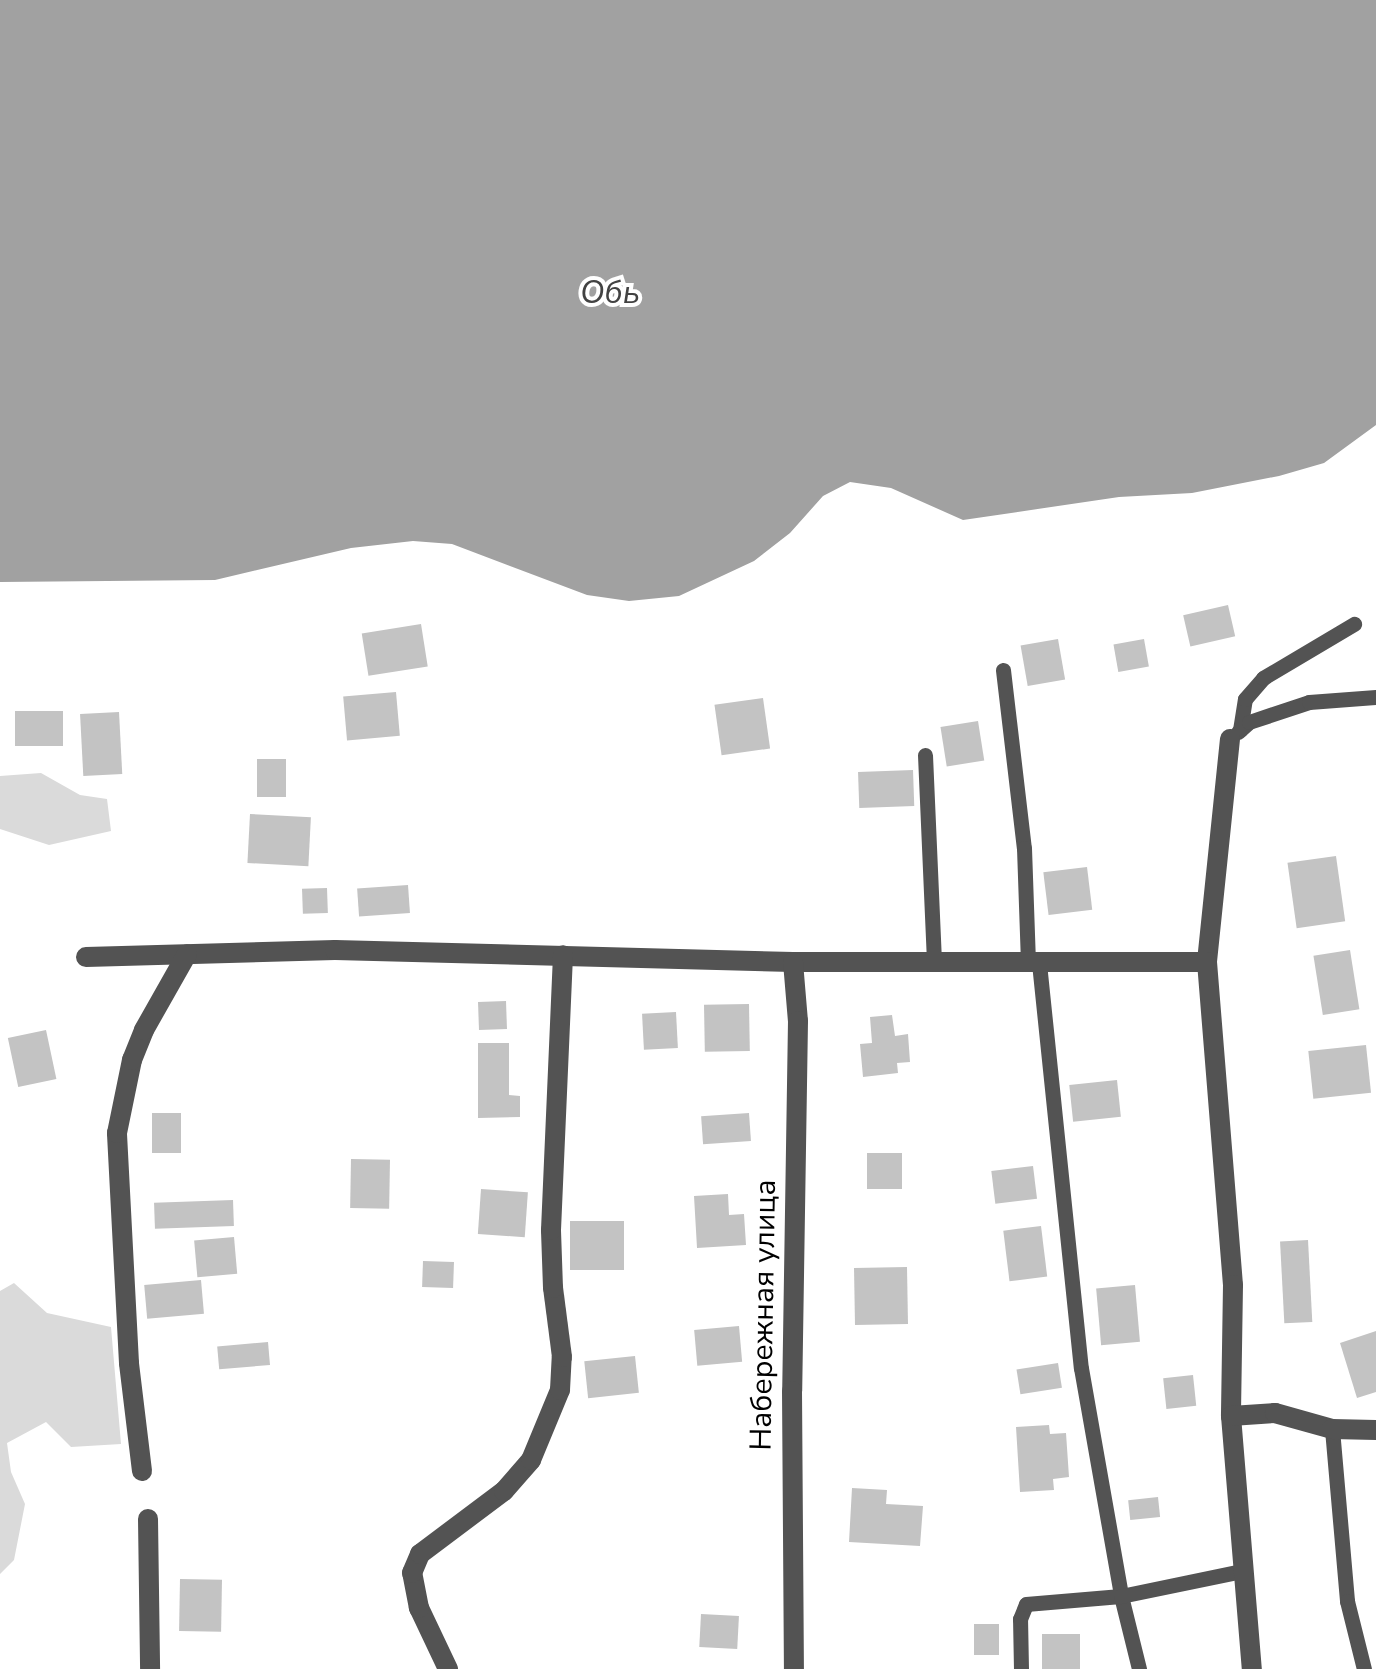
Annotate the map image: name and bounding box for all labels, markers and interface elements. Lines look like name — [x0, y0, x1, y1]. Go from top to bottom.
water label: Обь — [580, 274, 640, 312]
street label: Набережная улица — [744, 1179, 784, 1451]

